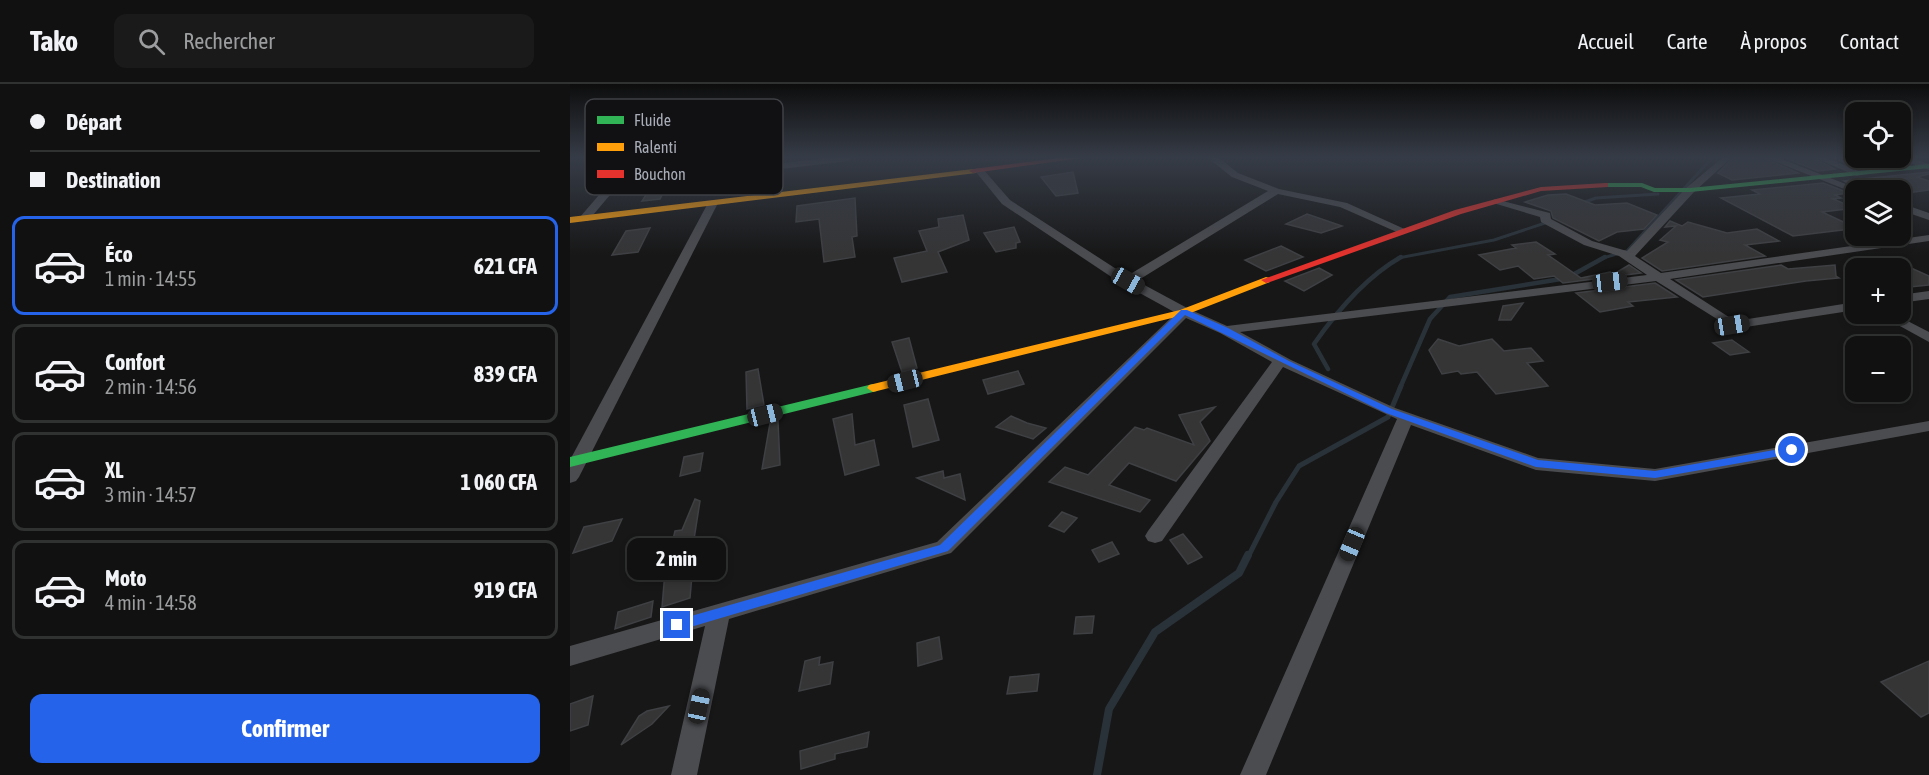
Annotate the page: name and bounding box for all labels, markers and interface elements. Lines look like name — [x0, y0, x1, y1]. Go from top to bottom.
search box — [114, 14, 534, 68]
text: Tako — [30, 25, 78, 57]
icon: search — [135, 25, 168, 58]
text: Rechercher — [183, 28, 275, 54]
text: Accueil — [1578, 29, 1634, 53]
text: Carte — [1667, 29, 1707, 53]
text: À propos — [1740, 29, 1807, 53]
text: Contact — [1840, 29, 1899, 53]
legend — [585, 99, 783, 195]
map controls — [1845, 102, 1911, 402]
button: locate — [1845, 102, 1911, 168]
text: Départ — [66, 109, 122, 135]
text: Fluide — [634, 111, 671, 129]
text: Ralenti — [634, 138, 677, 156]
text: Bouchon — [634, 165, 686, 183]
text: Destination — [66, 167, 161, 193]
button: layers — [1845, 180, 1911, 246]
icon: car — [33, 239, 87, 293]
text: Éco — [105, 241, 133, 267]
text: 621 CFA — [474, 253, 537, 279]
button: + — [1845, 258, 1911, 324]
car — [1108, 264, 1148, 298]
text: 1 min · 14:55 — [105, 267, 197, 290]
car — [1591, 271, 1629, 293]
car — [1713, 313, 1751, 337]
button: − — [1845, 336, 1911, 402]
icon: car — [33, 347, 87, 401]
text: Confort — [105, 349, 165, 375]
text: 839 CFA — [474, 361, 537, 387]
car — [885, 368, 925, 394]
text: 2 min · 14:56 — [105, 375, 197, 398]
car — [745, 402, 785, 428]
route start — [1778, 436, 1805, 463]
icon: car — [33, 455, 87, 509]
text: XL — [105, 457, 123, 483]
text: 1 060 CFA — [461, 469, 537, 495]
text: 3 min · 14:57 — [105, 483, 197, 506]
car — [1337, 524, 1367, 564]
callout: 2 min — [627, 538, 726, 580]
text: 2 min — [656, 547, 697, 570]
icon: car — [33, 563, 87, 617]
text: Moto — [105, 565, 147, 591]
text: 919 CFA — [474, 577, 537, 603]
text: 4 min · 14:58 — [105, 591, 197, 614]
route end — [663, 611, 690, 638]
car — [686, 687, 712, 725]
button: Confirmer — [30, 694, 540, 763]

